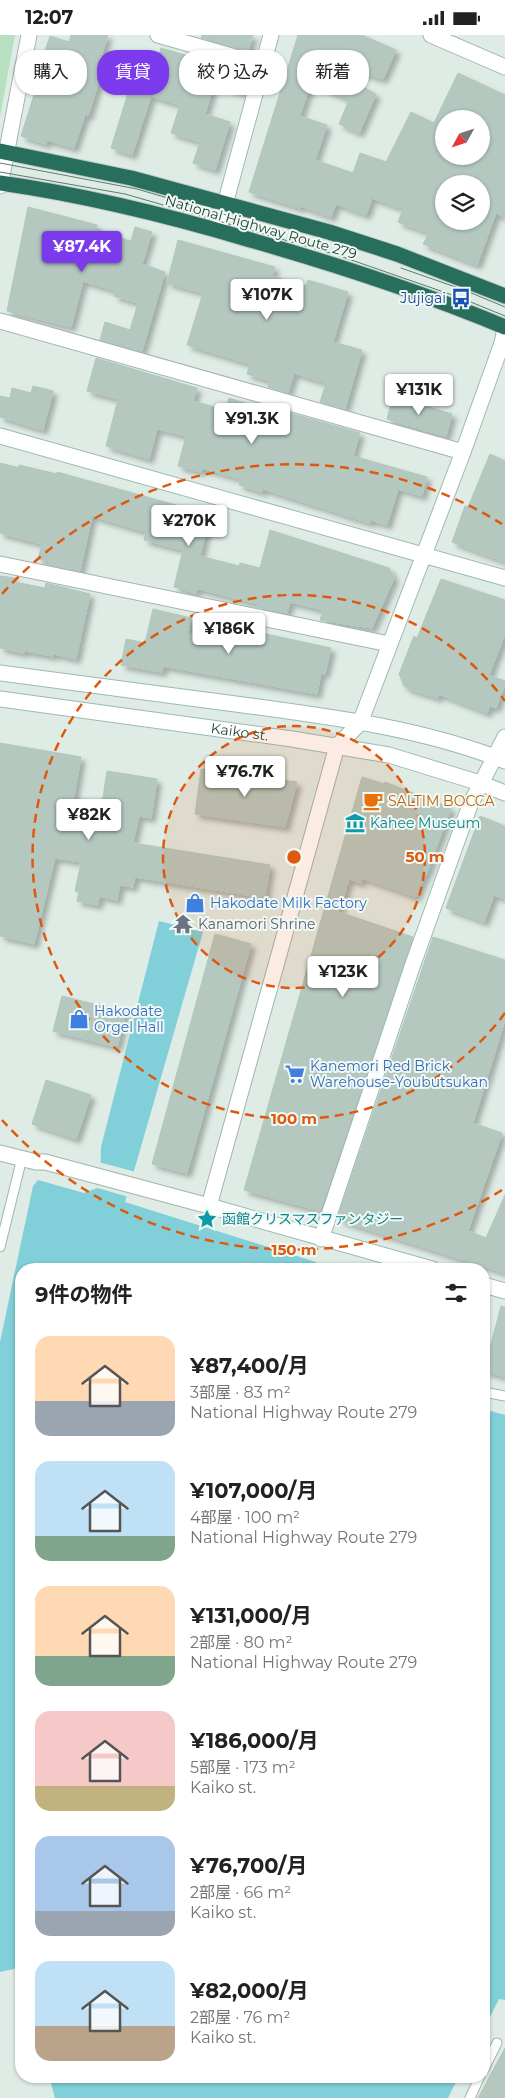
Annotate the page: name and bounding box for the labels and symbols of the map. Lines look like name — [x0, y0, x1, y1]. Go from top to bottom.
north arrow — [435, 110, 490, 165]
street label: National Highway Route 279 — [163, 191, 359, 263]
pin: ¥87.4K — [41, 231, 123, 273]
pin: ¥107K — [232, 279, 302, 321]
bus stop icon: Jujigai — [450, 287, 472, 309]
place label: Jujigai — [399, 289, 446, 307]
pin: ¥131K — [384, 373, 454, 416]
pin: ¥91.3K — [211, 403, 293, 445]
pin: ¥270K — [154, 505, 224, 547]
pin: ¥186K — [194, 613, 264, 655]
street label: Kaiko st. — [210, 719, 270, 745]
pin: ¥76.7K — [204, 755, 286, 798]
cafe icon: SALTIM BOCCA — [362, 790, 384, 812]
place label: SALTIM BOCCA — [388, 792, 496, 810]
pin: ¥82K — [59, 799, 119, 841]
museum icon: Kahee Museum — [344, 812, 366, 834]
place label: Kahee Museum — [370, 814, 480, 832]
text: 50 m — [405, 847, 445, 866]
centre of rings — [285, 848, 303, 866]
shop icon: Hakodate Milk Factory — [184, 892, 206, 914]
place label: Hakodate Milk Factory — [210, 894, 367, 912]
temple icon: Kanamori Shrine — [172, 913, 194, 935]
place label: Kanamori Shrine — [198, 915, 316, 933]
pin: ¥123K — [308, 955, 378, 998]
place label: Hakodate Orgel Hall — [94, 1002, 164, 1036]
shop icon: Hakodate Orgel Hall — [68, 1008, 90, 1030]
place label: Kanemori Red Brick Warehouse-Youbutsukan — [310, 1057, 488, 1091]
supermarket icon: Kanemori Red Brick Warehouse-Youbutsukan — [284, 1063, 306, 1085]
text: 100 m — [271, 1109, 317, 1128]
place icon: 函館クリスマスファンタジー — [196, 1208, 218, 1230]
place label: 函館クリスマスファンタジー — [222, 1210, 404, 1228]
text: 150 m — [272, 1240, 316, 1259]

